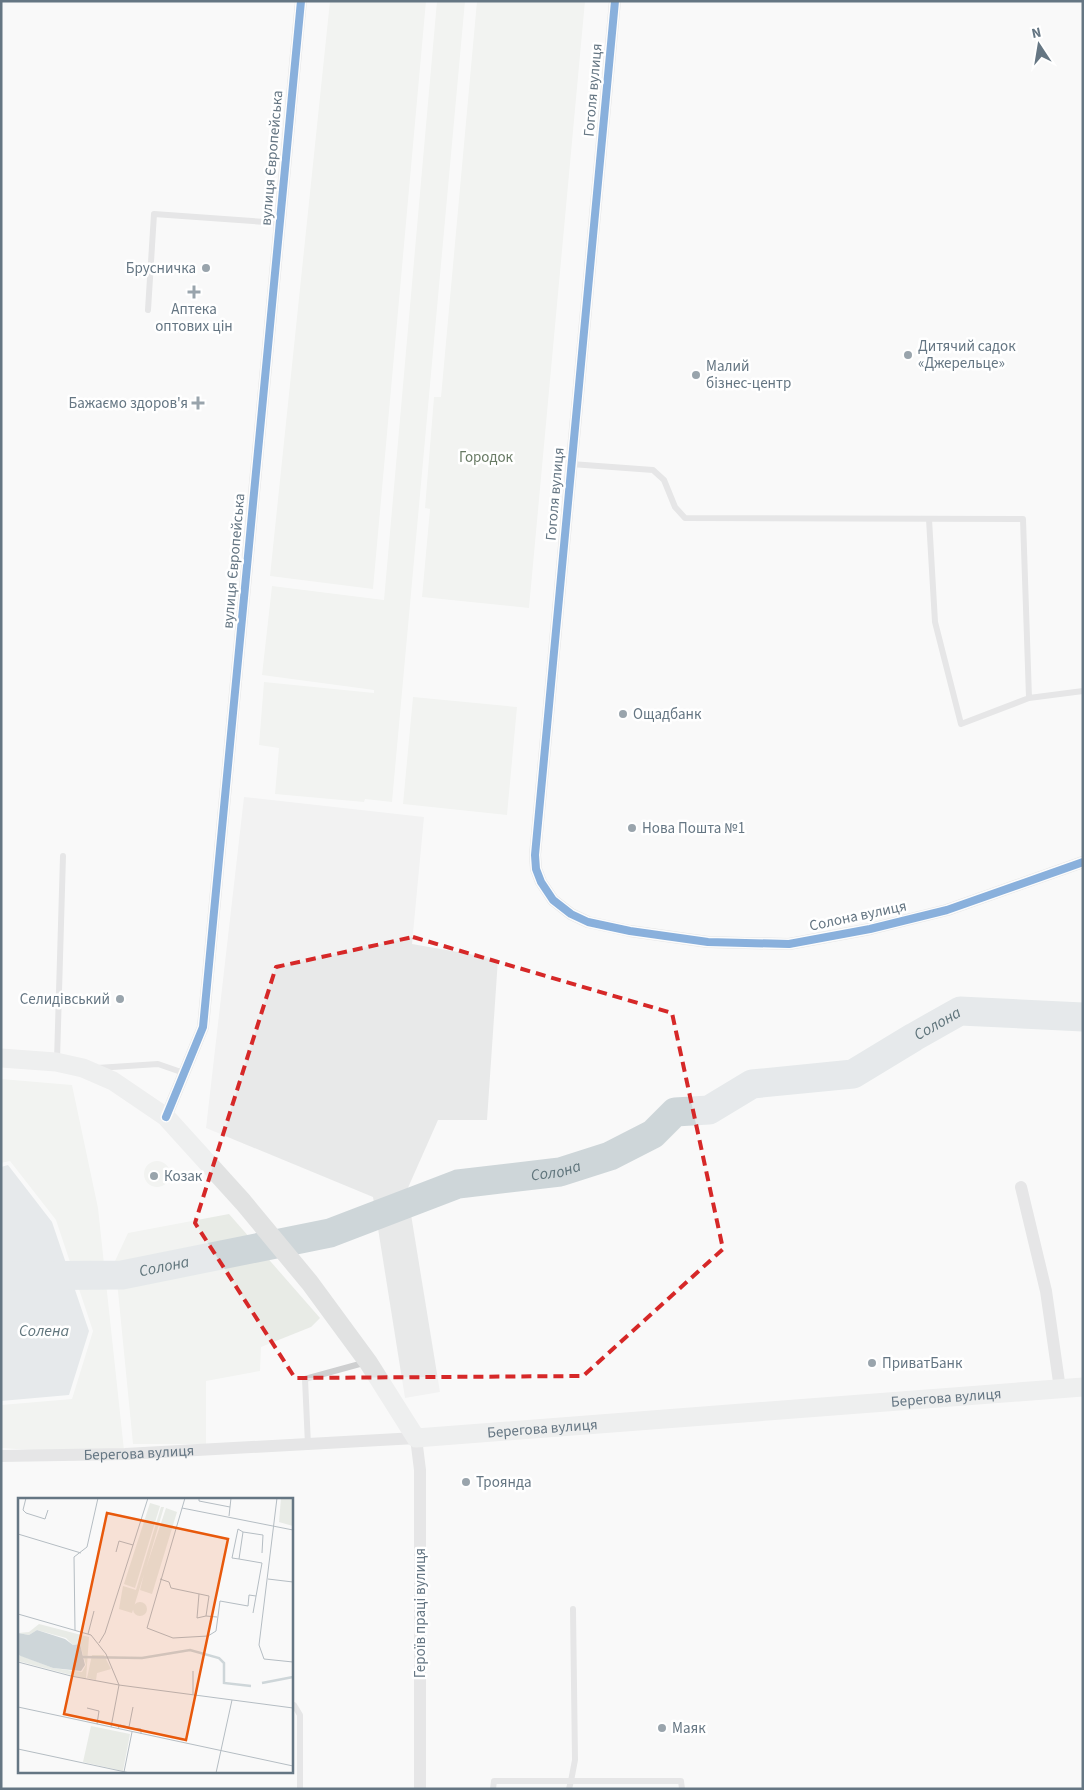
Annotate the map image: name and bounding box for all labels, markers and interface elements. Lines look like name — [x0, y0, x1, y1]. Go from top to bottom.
north arrow — [1014, 20, 1064, 70]
text: N — [1030, 23, 1043, 44]
street label: Гоголя вулиця — [578, 43, 608, 137]
street label: вулиця Європейська — [256, 89, 288, 227]
place label: Брусничка — [126, 258, 196, 279]
marker: Брусничка — [200, 262, 212, 274]
marker: Аптека оптових цін — [188, 286, 200, 298]
place label: Аптека оптових цін — [155, 299, 233, 337]
place label: Дитячий садок «Джерельце» — [918, 336, 1016, 374]
marker: Дитячий садок «Джерельце» — [902, 349, 914, 361]
place label: Малий бізнес-центр — [706, 356, 791, 394]
marker: Малий бізнес-центр — [690, 369, 702, 381]
place label: Бажаємо здоров'я — [69, 393, 188, 414]
marker: Бажаємо здоров'я — [192, 397, 204, 409]
park label: Городок — [459, 447, 514, 468]
street label: Гоголя вулиця — [540, 447, 570, 541]
street label: вулиця Європейська — [218, 492, 250, 630]
place label: Ощадбанк — [633, 704, 702, 725]
marker: Ощадбанк — [617, 708, 629, 720]
place label: Нова Пошта №1 — [642, 818, 745, 839]
marker: Нова Пошта №1 — [626, 822, 638, 834]
street label: Солона вулиця — [808, 895, 908, 937]
place label: Селидівський — [20, 989, 110, 1010]
marker: Селидівський — [114, 993, 126, 1005]
water label: Солона — [910, 1001, 965, 1046]
water label: Солона — [530, 1155, 584, 1186]
place label: Козак — [164, 1166, 203, 1187]
marker: Козак — [148, 1170, 160, 1182]
water label: Солона — [137, 1251, 192, 1282]
water label: Солена — [19, 1320, 70, 1342]
place label: ПриватБанк — [882, 1353, 963, 1374]
marker: ПриватБанк — [866, 1357, 878, 1369]
street label: Берегова вулиця — [890, 1383, 1002, 1412]
street label: Берегова вулиця — [486, 1414, 598, 1443]
street label: Берегова вулиця — [83, 1440, 195, 1465]
place label: Троянда — [476, 1472, 532, 1493]
marker: Троянда — [460, 1476, 472, 1488]
inset map — [18, 1498, 292, 1772]
street label: Героїв праці вулиця — [410, 1548, 431, 1678]
place label: Маяк — [672, 1718, 706, 1739]
marker: Маяк — [656, 1722, 668, 1734]

